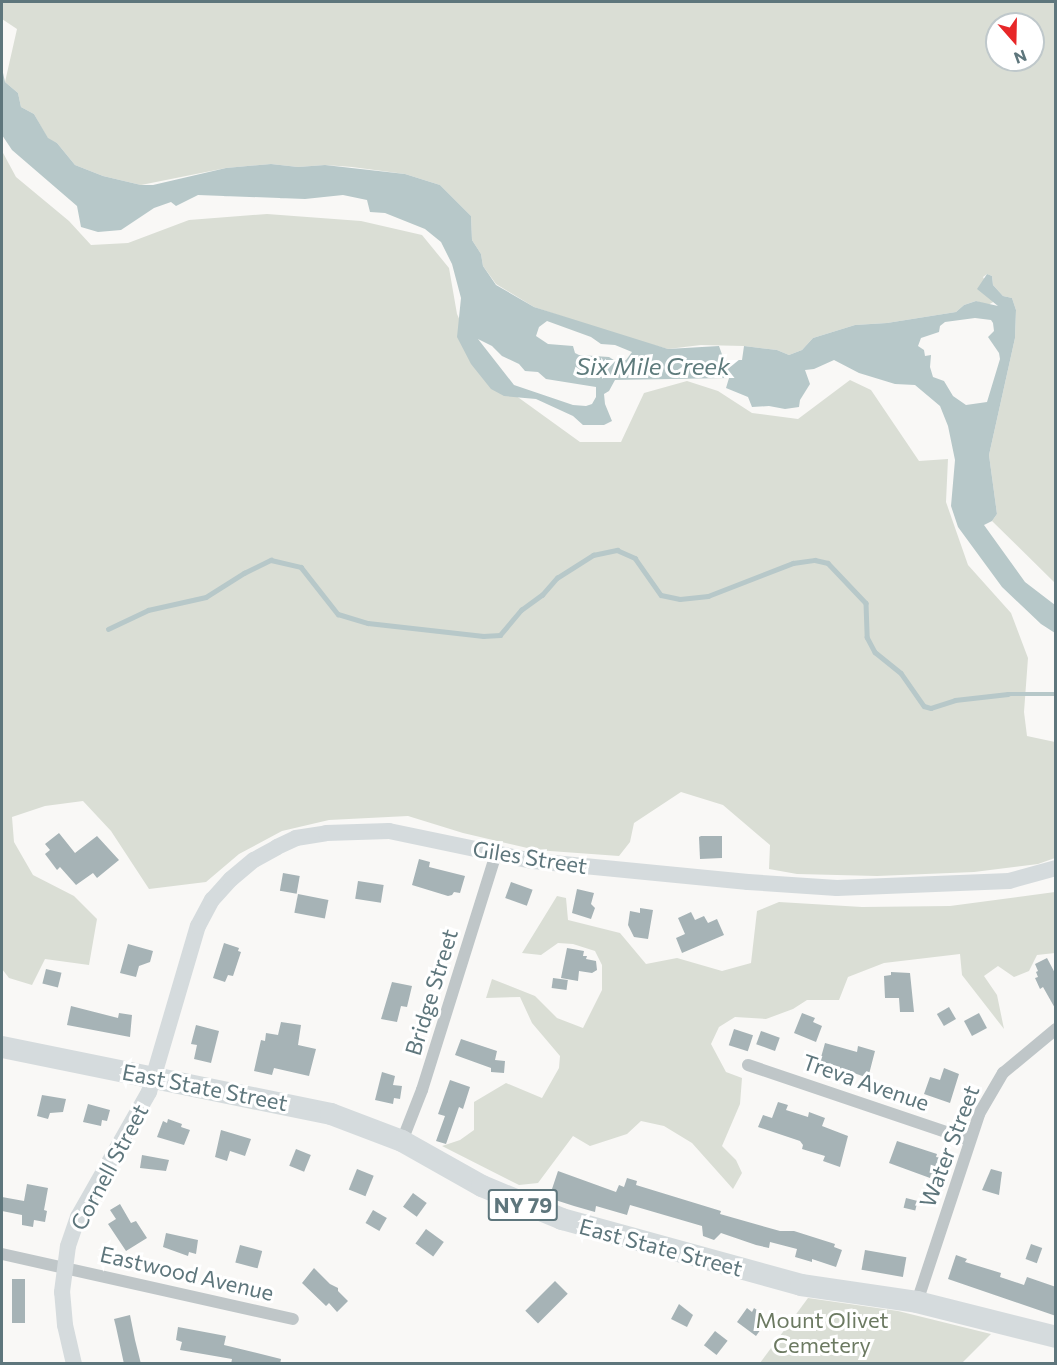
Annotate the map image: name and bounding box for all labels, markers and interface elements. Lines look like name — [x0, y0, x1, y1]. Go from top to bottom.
north arrow — [985, 12, 1045, 72]
text: N — [1012, 47, 1030, 68]
water label: Six Mile Creek — [576, 352, 730, 380]
street label: Giles Street — [471, 835, 589, 879]
street label: Bridge Street — [399, 925, 463, 1059]
street label: Treva Avenue — [799, 1048, 933, 1116]
street label: East State Street — [120, 1058, 290, 1116]
street label: Water Street — [914, 1081, 984, 1211]
street label: Cornell Street — [65, 1100, 153, 1234]
road number: NY 79 — [487, 1187, 559, 1223]
street label: East State Street — [577, 1213, 745, 1281]
street label: Eastwood Avenue — [98, 1240, 276, 1306]
park label: Mount Olivet Cemetery — [756, 1306, 888, 1358]

